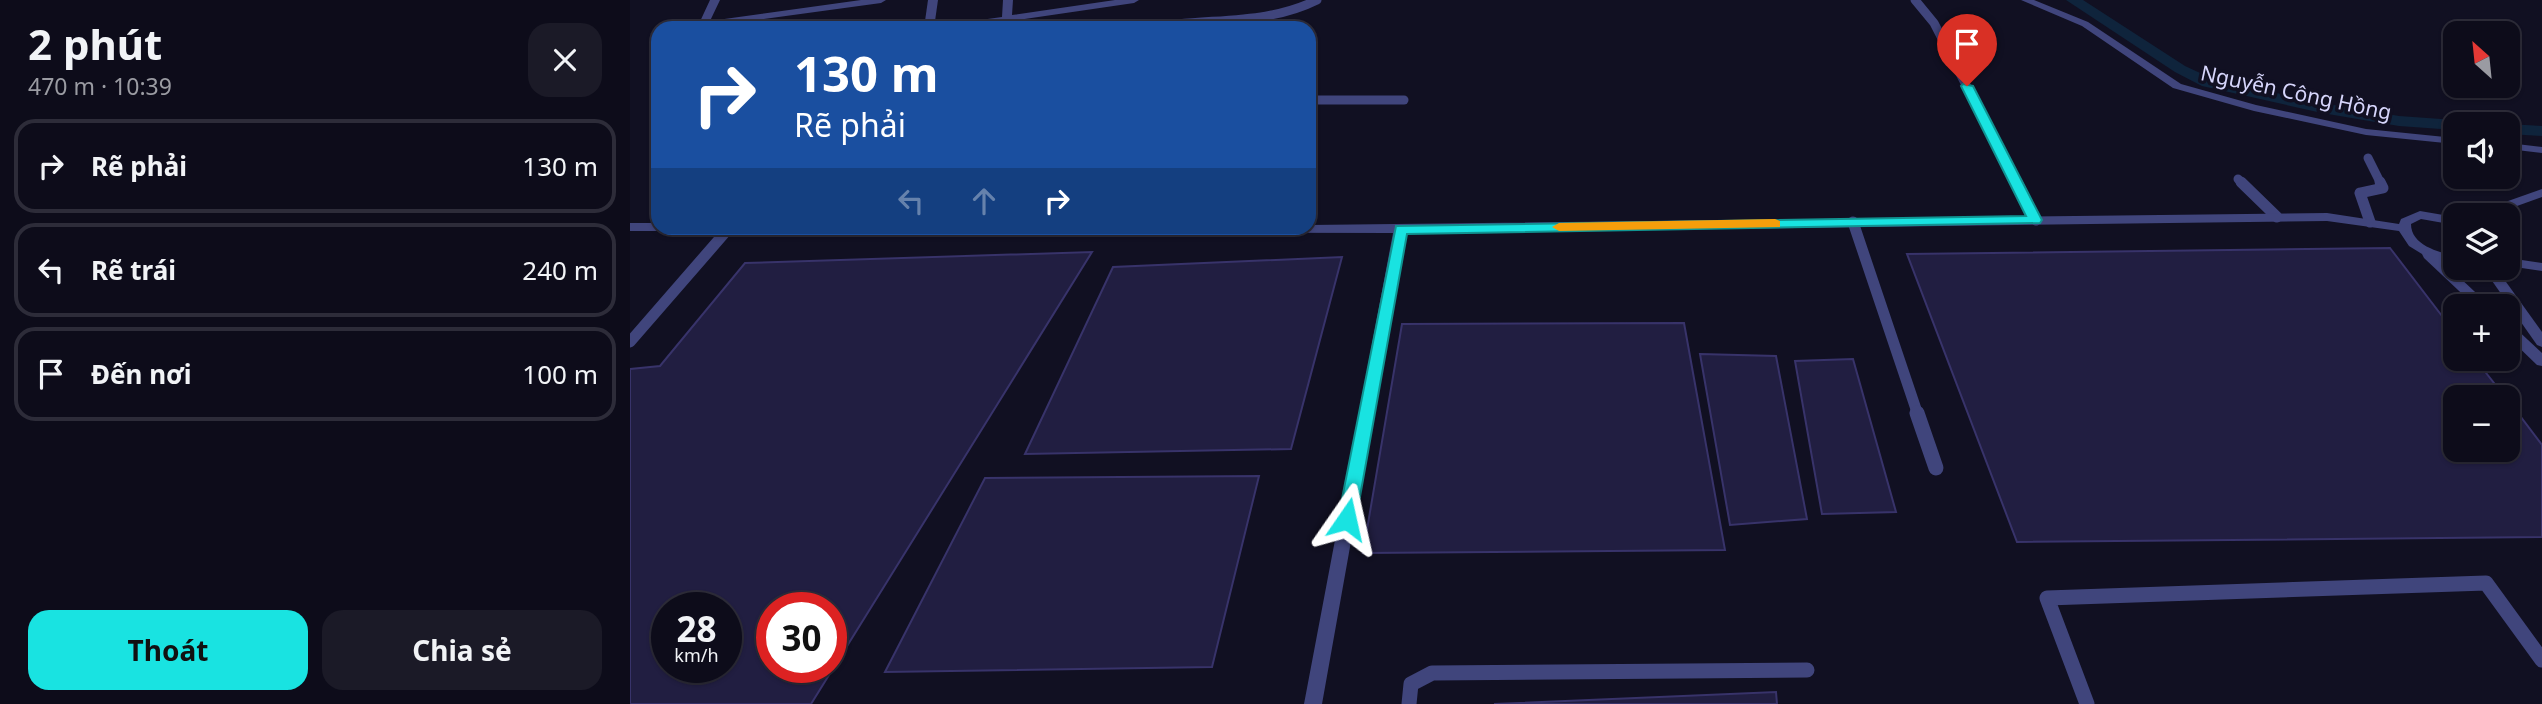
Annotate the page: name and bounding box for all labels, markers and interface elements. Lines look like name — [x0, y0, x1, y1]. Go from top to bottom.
pin — [1937, 14, 1997, 86]
text: 2 phút — [28, 15, 162, 72]
north arrow — [2443, 21, 2520, 98]
map controls — [2443, 21, 2520, 462]
button: close — [528, 23, 602, 97]
icon: arrive — [1948, 25, 1986, 63]
text: 130 m — [794, 40, 939, 106]
icon: right — [679, 49, 770, 140]
street label: Nguyễn Công Hồng — [2198, 58, 2394, 126]
text: 470 m · 10:39 — [28, 70, 172, 102]
text: Rẽ phải — [794, 103, 906, 146]
button: sound — [2443, 112, 2520, 189]
icon: right — [32, 147, 70, 185]
text: Rẽ phải — [91, 148, 187, 184]
text: 130 m — [522, 148, 598, 184]
icon: left — [892, 182, 930, 220]
icon: ahead — [965, 182, 1003, 220]
icon: right — [1038, 182, 1076, 220]
button: layers — [2443, 203, 2520, 280]
icon: left — [32, 251, 70, 289]
text: Rẽ trái — [91, 252, 176, 288]
text: 240 m — [522, 252, 598, 288]
button: + — [2443, 294, 2520, 371]
icon: arrive — [32, 355, 70, 393]
text: Đến nơi — [91, 356, 192, 392]
text: 100 m — [522, 356, 598, 392]
button: − — [2443, 385, 2520, 462]
position arrow — [1310, 482, 1384, 556]
speed limit sign: 30 — [756, 592, 847, 683]
text: 28 — [676, 605, 717, 652]
button: Thoát — [28, 610, 308, 690]
button: Chia sẻ — [322, 610, 602, 690]
text: km/h — [674, 643, 719, 667]

